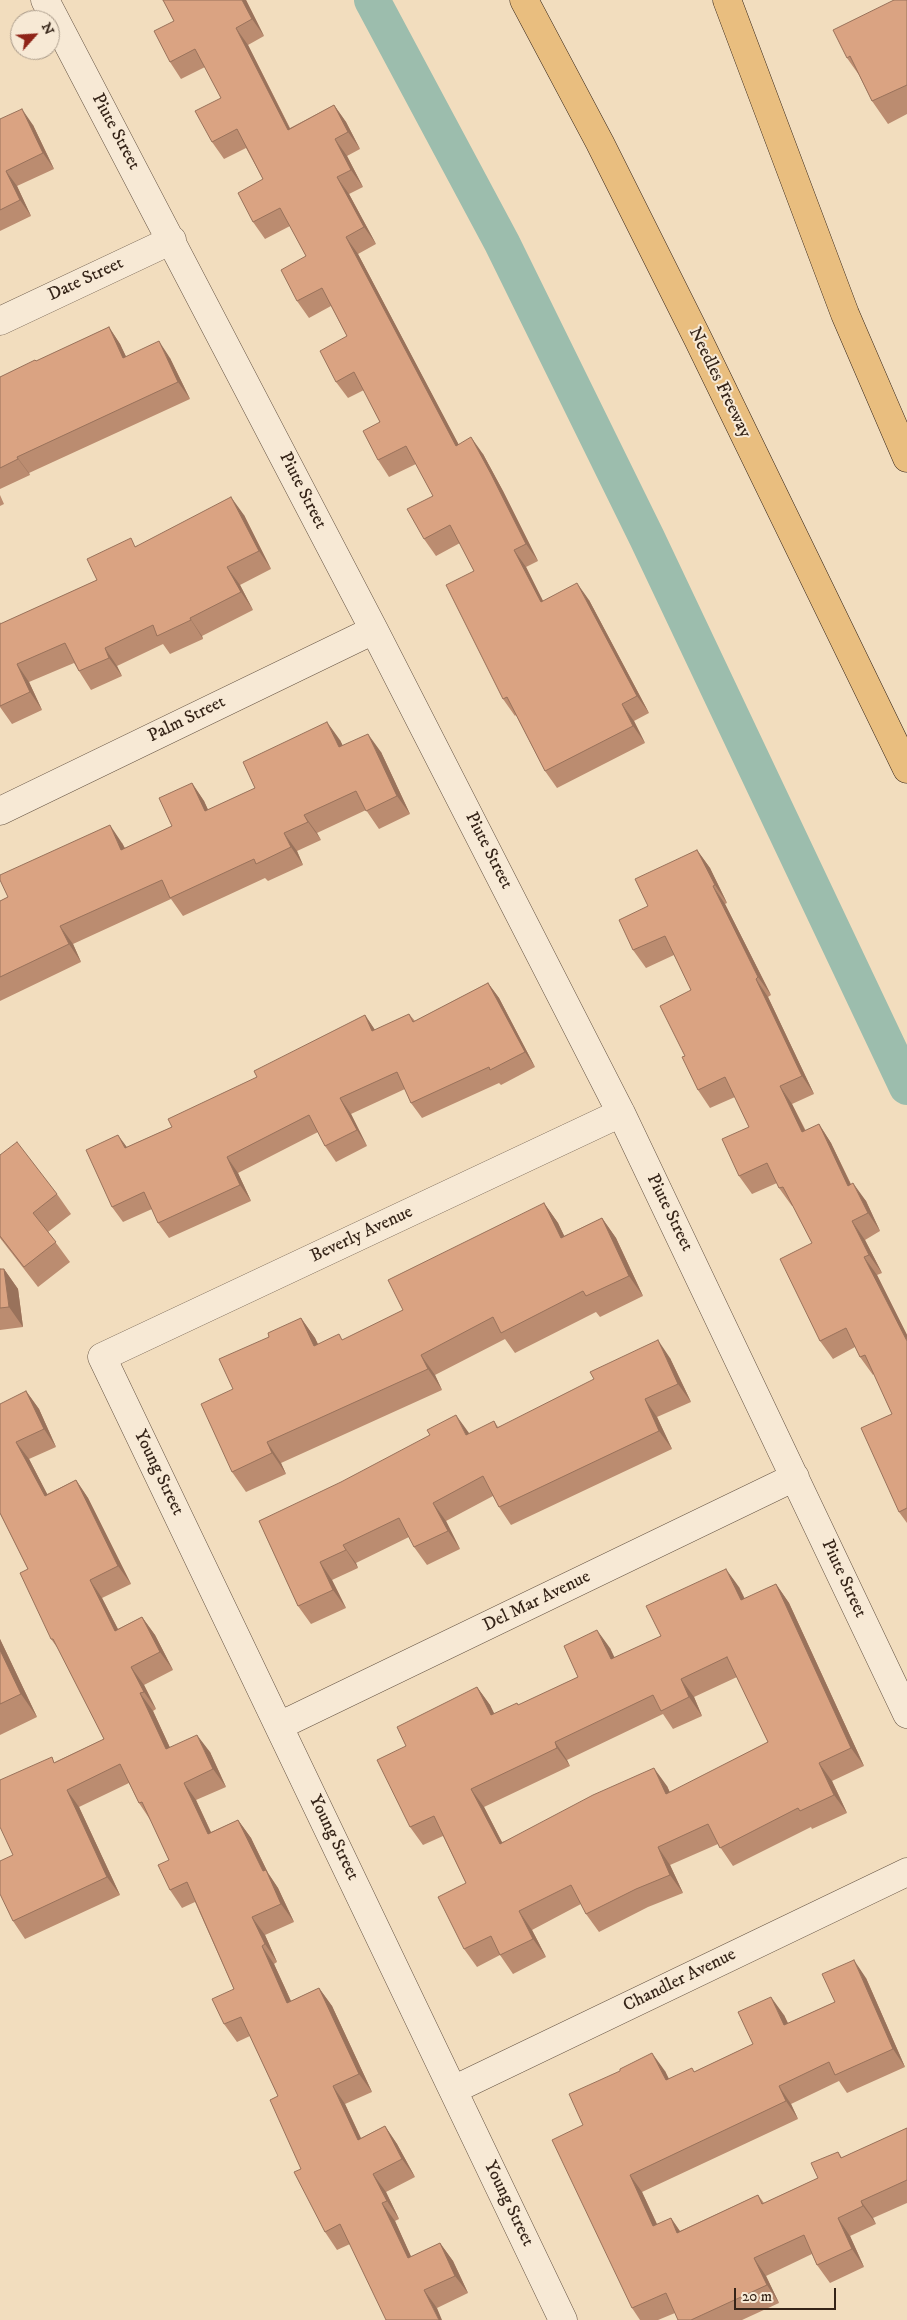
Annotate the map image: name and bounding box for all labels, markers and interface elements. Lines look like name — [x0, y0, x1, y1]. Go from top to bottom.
north arrow — [10, 10, 60, 60]
text: N — [37, 20, 58, 38]
street label: Piute Street — [86, 90, 144, 174]
street label: Date Street — [45, 253, 127, 307]
street label: Needles Freeway — [683, 324, 755, 442]
street label: Piute Street — [273, 449, 331, 533]
street label: Palm Street — [145, 692, 229, 748]
street label: Piute Street — [459, 809, 517, 893]
street label: Piute Street — [641, 1171, 697, 1255]
street label: Beverly Avenue — [307, 1202, 417, 1268]
street label: Young Street — [128, 1427, 188, 1519]
street label: Piute Street — [816, 1537, 870, 1621]
street label: Del Mar Avenue — [480, 1567, 594, 1637]
street label: Young Street — [303, 1792, 363, 1884]
street label: Chandler Avenue — [620, 1944, 740, 2018]
street label: Young Street — [478, 2158, 538, 2250]
scale bar — [737, 2278, 840, 2310]
text: 20 m — [742, 2287, 772, 2306]

